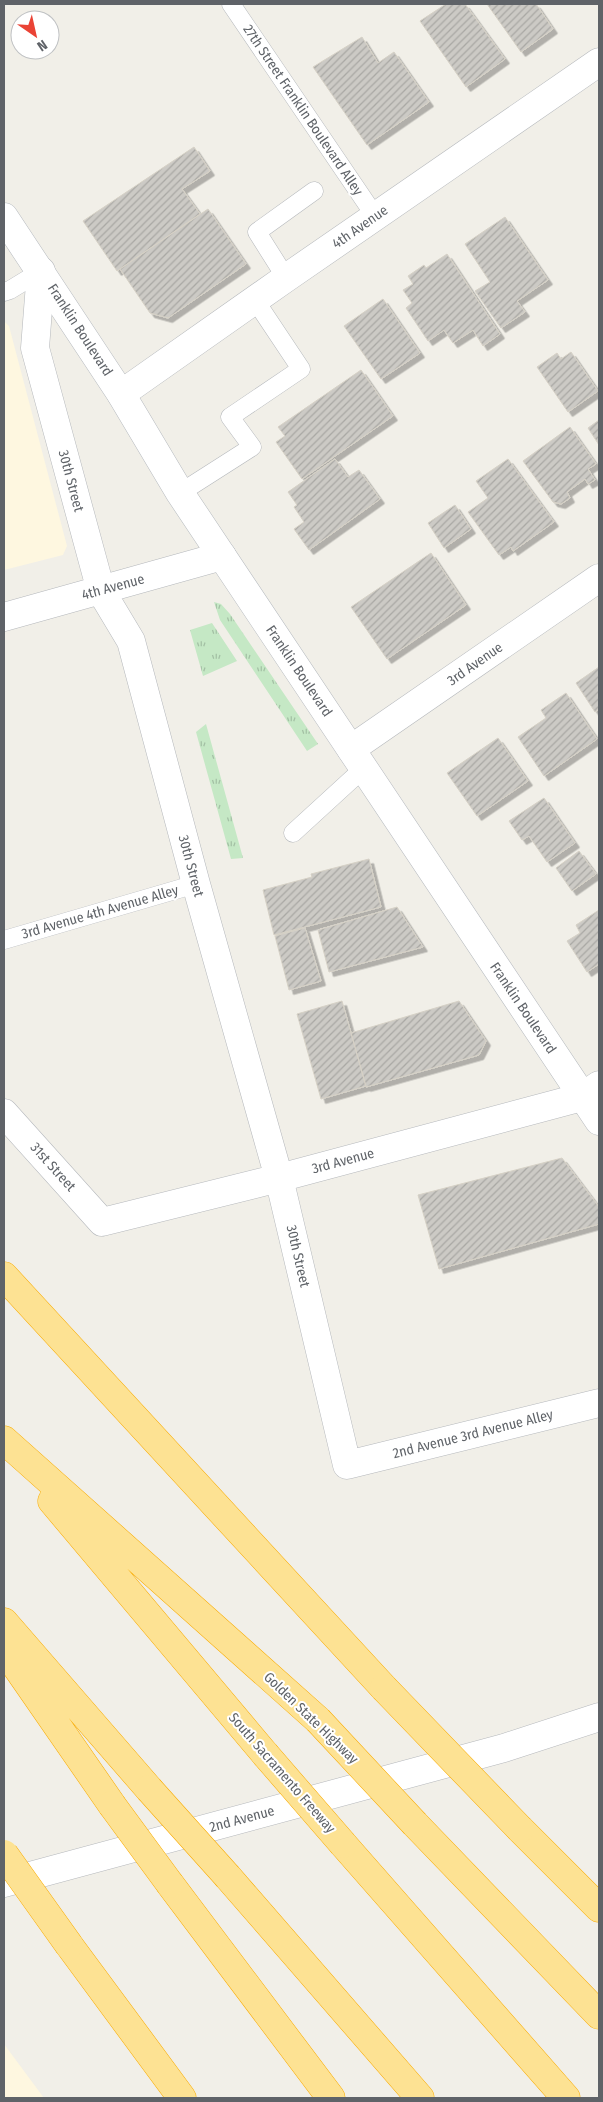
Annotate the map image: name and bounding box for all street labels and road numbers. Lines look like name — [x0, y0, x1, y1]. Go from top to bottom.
street label: 27th Street Franklin Boulevard Alley — [239, 21, 367, 199]
street label: 4th Avenue — [329, 202, 391, 252]
street label: Franklin Boulevard — [44, 281, 116, 379]
street label: 30th Street — [55, 448, 88, 514]
street label: 4th Avenue — [80, 570, 146, 604]
street label: Franklin Boulevard — [262, 622, 336, 720]
street label: 3rd Avenue — [444, 639, 506, 689]
street label: 30th Street — [175, 833, 208, 899]
street label: 3rd Avenue 4th Avenue Alley — [20, 881, 181, 943]
street label: Franklin Boulevard — [486, 959, 560, 1057]
street label: 31st Street — [27, 1139, 80, 1195]
street label: 3rd Avenue — [310, 1145, 376, 1177]
street label: 30th Street — [283, 1223, 313, 1289]
street label: 2nd Avenue 3rd Avenue Alley — [391, 1406, 556, 1462]
street label: Golden State Highway — [260, 1669, 362, 1768]
street label: South Sacramento Freeway — [225, 1709, 339, 1837]
street label: 2nd Avenue — [208, 1802, 276, 1836]

